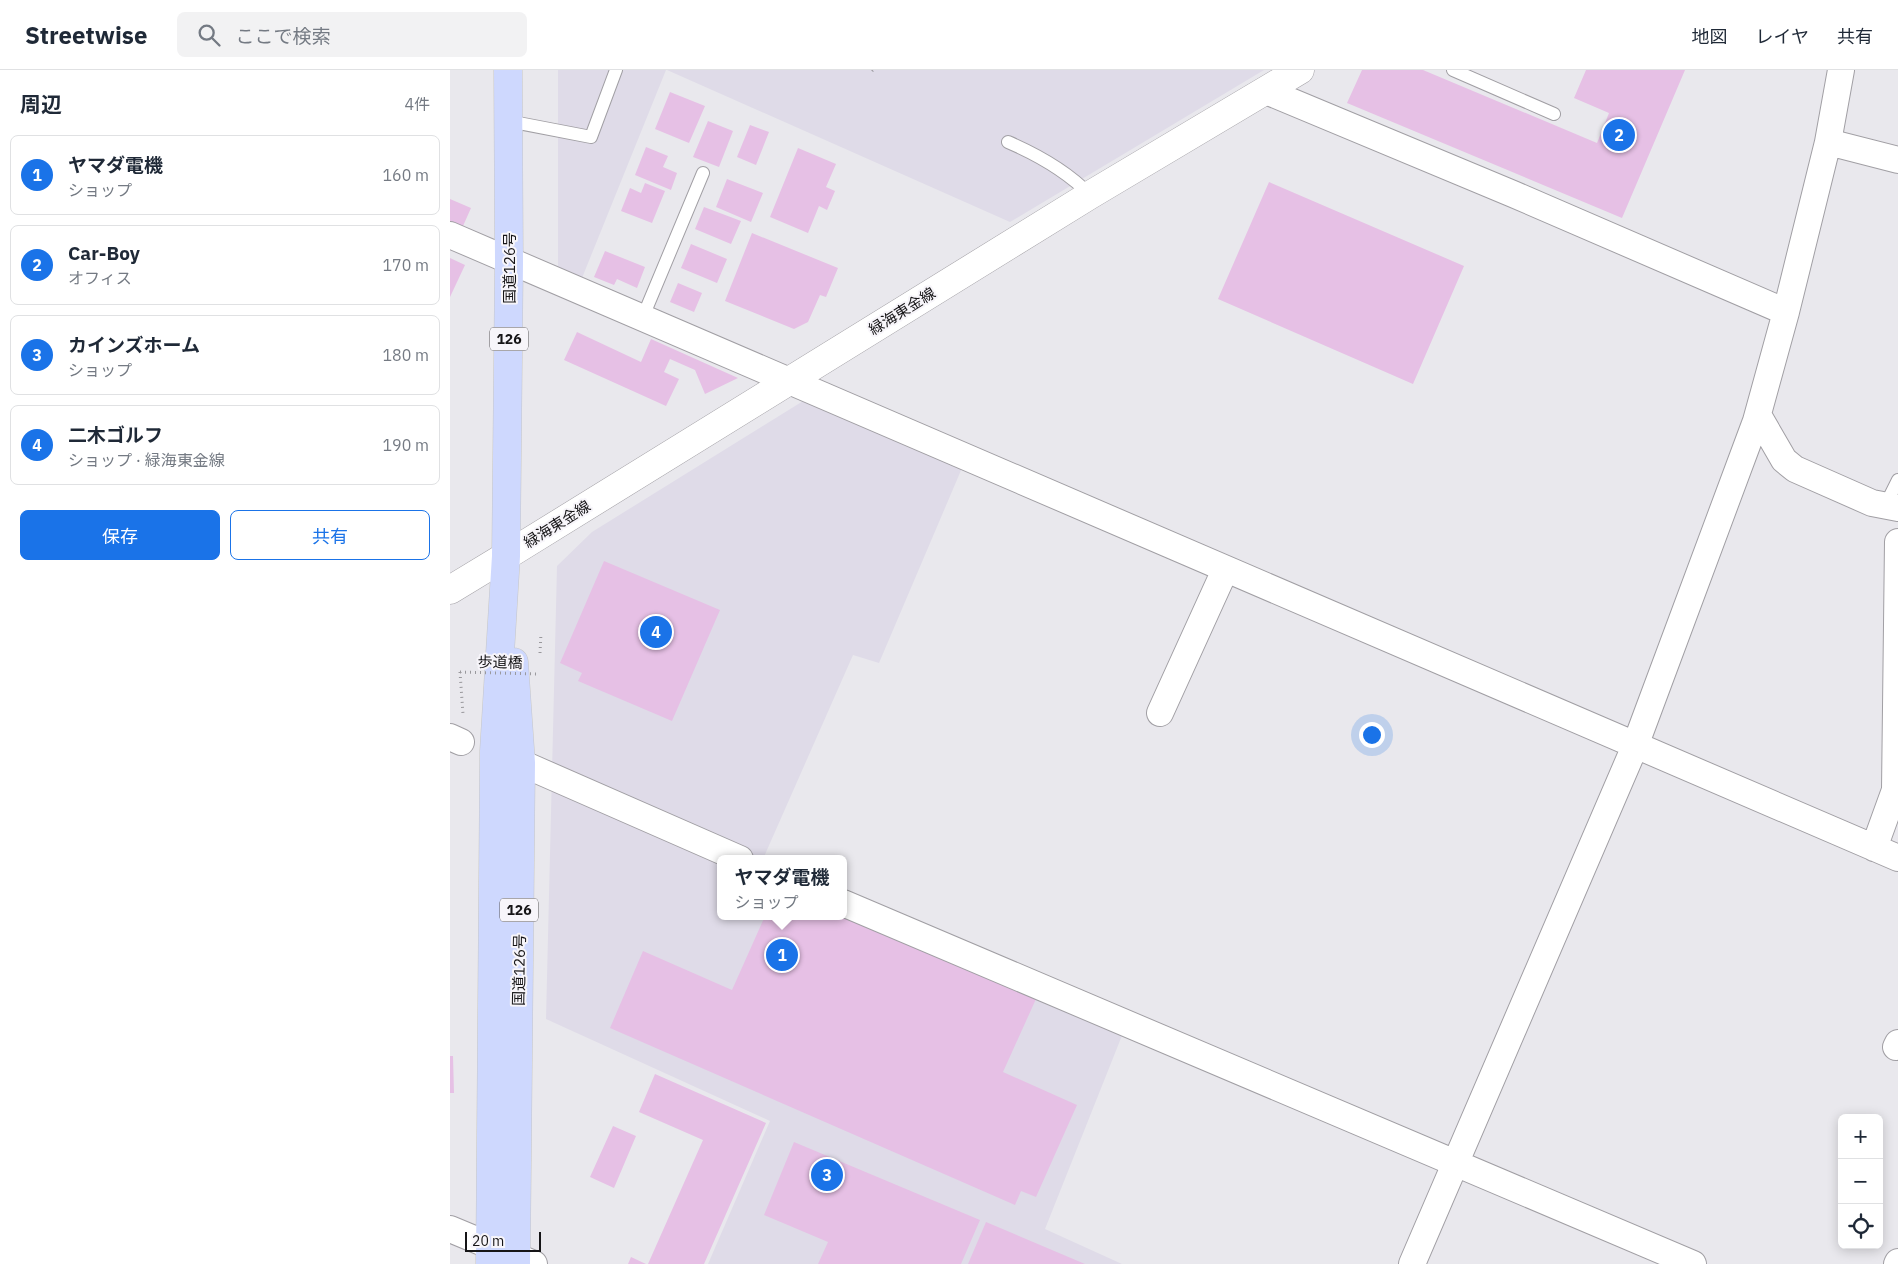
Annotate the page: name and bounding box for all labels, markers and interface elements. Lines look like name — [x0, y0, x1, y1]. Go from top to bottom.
search box — [177, 12, 527, 57]
text: Streetwise — [25, 19, 147, 51]
icon: search — [195, 21, 223, 49]
text: ここで検索 — [235, 24, 330, 48]
text: 地図 — [1692, 25, 1728, 48]
text: レイヤ — [1756, 25, 1809, 48]
text: 共有 — [1837, 25, 1873, 48]
text: 周辺 — [20, 90, 62, 118]
text: 4件 — [404, 94, 430, 114]
pin: 2 — [1603, 116, 1635, 154]
text: ヤマダ電機 — [68, 153, 163, 177]
text: 1 — [32, 165, 42, 185]
text: 160 m — [382, 165, 429, 185]
text: ショップ — [68, 180, 132, 200]
street label: 国道126号 — [500, 232, 519, 304]
text: Car-Boy — [68, 241, 140, 265]
text: 2 — [32, 255, 42, 275]
text: 170 m — [382, 255, 429, 275]
text: オフィス — [68, 268, 132, 288]
street label: 緑海東金線 — [865, 283, 939, 339]
road number: 126 — [490, 328, 528, 350]
text: カインズホーム — [68, 333, 200, 357]
text: 3 — [32, 345, 42, 365]
text: 180 m — [382, 345, 429, 365]
text: ショップ — [68, 360, 132, 380]
text: 二木ゴルフ — [68, 423, 163, 447]
text: 4 — [32, 435, 42, 455]
text: 190 m — [382, 435, 429, 455]
text: ショップ · 緑海東金線 — [68, 450, 225, 470]
street label: 緑海東金線 — [520, 496, 594, 552]
button: 保存 — [20, 510, 220, 560]
button: 共有 — [230, 510, 430, 560]
pin: 4 — [640, 613, 672, 651]
street label: 歩道橋 — [477, 652, 523, 672]
your location — [1359, 722, 1385, 748]
popup — [717, 855, 847, 920]
text: ヤマダ電機 — [734, 865, 830, 889]
text: ショップ — [734, 892, 799, 912]
road number: 126 — [500, 898, 538, 922]
street label: 国道126号 — [509, 934, 529, 1006]
pin: 1 — [766, 936, 798, 974]
map controls — [1838, 1114, 1883, 1249]
button: + — [1838, 1114, 1883, 1159]
pin: 3 — [811, 1156, 843, 1194]
button: − — [1838, 1159, 1883, 1204]
button: locate — [1838, 1204, 1883, 1249]
scale bar — [465, 1229, 541, 1252]
text: 20 m — [472, 1232, 504, 1250]

